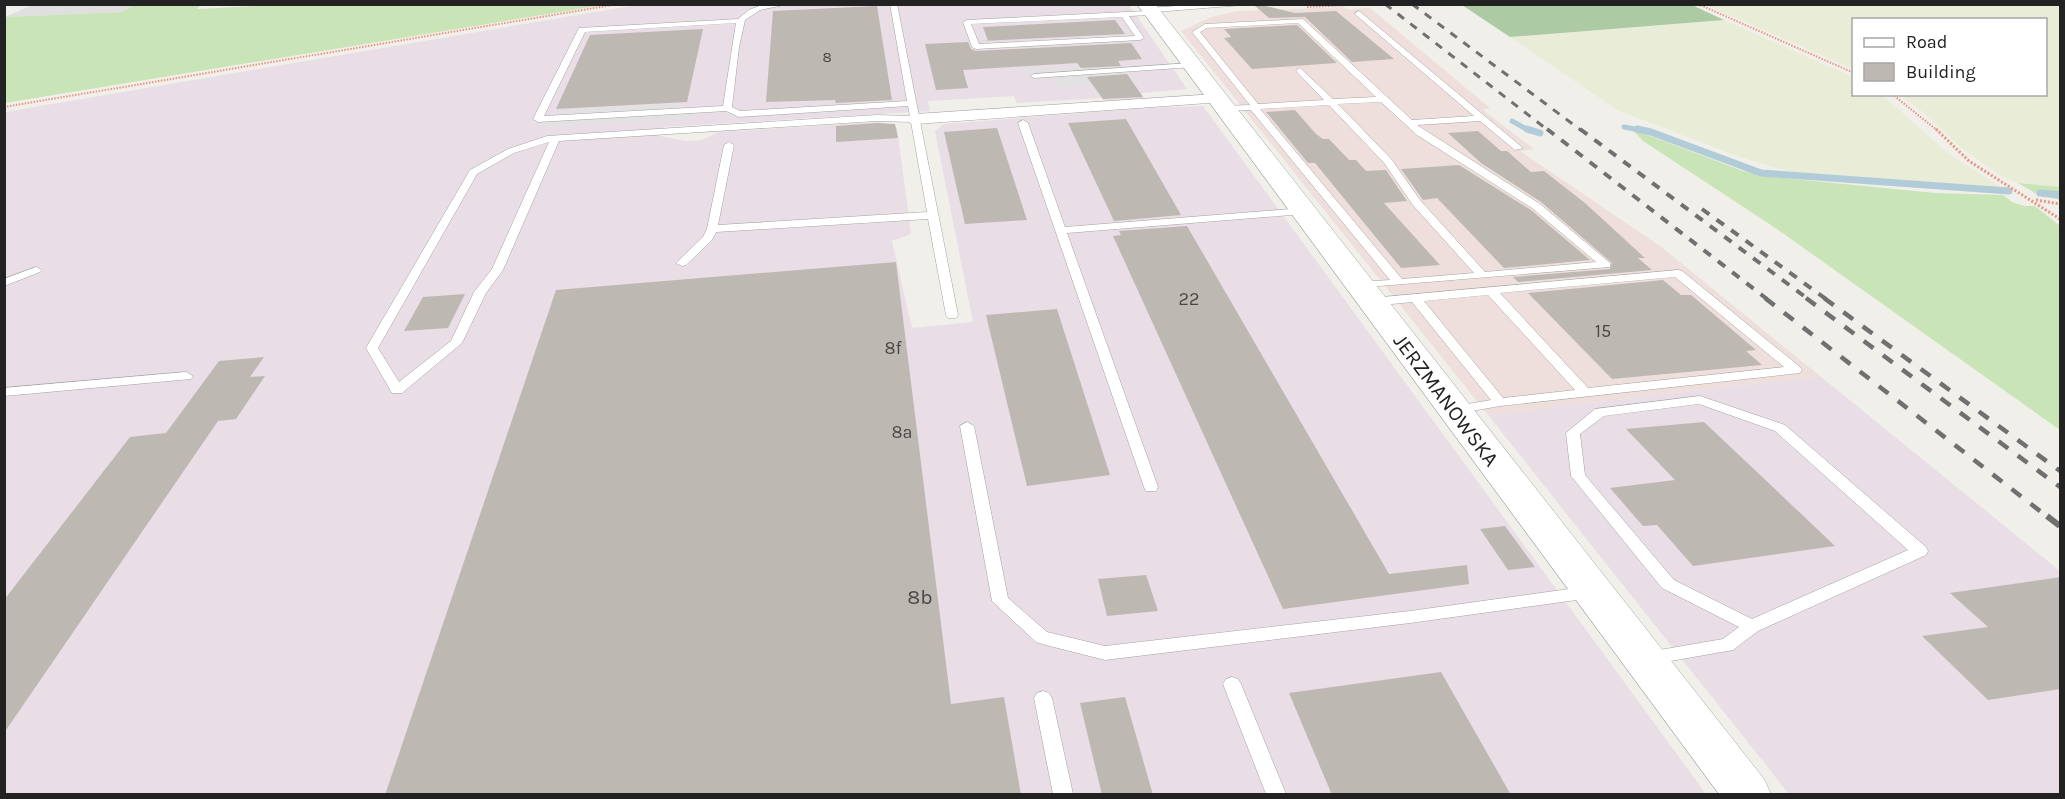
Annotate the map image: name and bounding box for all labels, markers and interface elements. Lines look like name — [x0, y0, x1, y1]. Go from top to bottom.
legend — [1852, 18, 2047, 96]
text: Road — [1906, 31, 1947, 53]
house number: 8 — [822, 48, 832, 66]
text: Building — [1906, 61, 1976, 83]
house number: 22 — [1179, 288, 1199, 310]
house number: 15 — [1595, 320, 1611, 342]
street label: JERZMANOWSKA — [1388, 329, 1504, 471]
house number: 8f — [884, 337, 902, 359]
house number: 8a — [892, 421, 912, 443]
house number: 8b — [907, 585, 933, 609]

